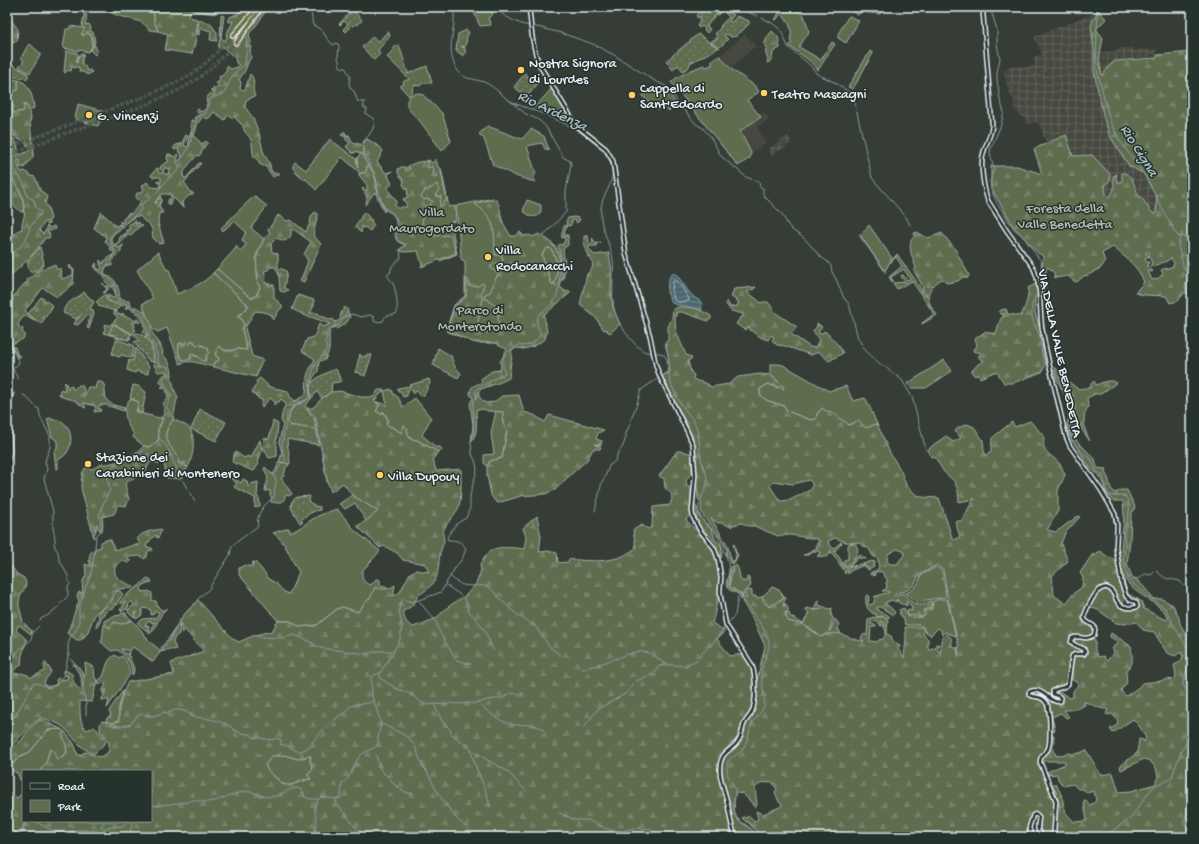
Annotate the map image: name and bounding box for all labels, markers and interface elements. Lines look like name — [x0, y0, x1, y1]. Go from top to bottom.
place label: Nostra Signora di Lourdes — [529, 56, 618, 89]
marker: Nostra Signora di Lourdes — [516, 65, 526, 75]
place label: Cappella di Sant'Edoardo — [640, 81, 723, 114]
water label: Rio Ardenza — [514, 87, 591, 137]
place label: Teatro Mascagni — [771, 87, 866, 104]
marker: Teatro Mascagni — [759, 88, 769, 98]
marker: Cappella di Sant'Edoardo — [627, 90, 637, 100]
place label: G. Vincenzi — [97, 109, 159, 126]
marker: G. Vincenzi — [84, 110, 94, 120]
water label: Rio Cigna — [1115, 122, 1162, 182]
park label: Foresta della Valle Benedetta — [1016, 201, 1114, 234]
park label: Villa Maurogordato — [389, 205, 475, 238]
place label: Villa Rodocanacchi — [495, 243, 573, 276]
marker: Villa Rodocanacchi — [483, 252, 493, 262]
street label: VIA DELLA VALLE BENEDETTA — [1032, 267, 1085, 440]
park label: Parco di Monterotondo — [438, 303, 522, 336]
place label: Stazione dei Carabinieri di Montenero — [96, 450, 240, 483]
marker: Stazione dei Carabinieri di Montenero — [83, 459, 93, 469]
place label: Villa Dupouy — [387, 469, 459, 486]
marker: Villa Dupouy — [375, 470, 385, 480]
legend — [22, 770, 152, 822]
text: Road — [58, 781, 85, 795]
text: Park — [57, 801, 83, 815]

